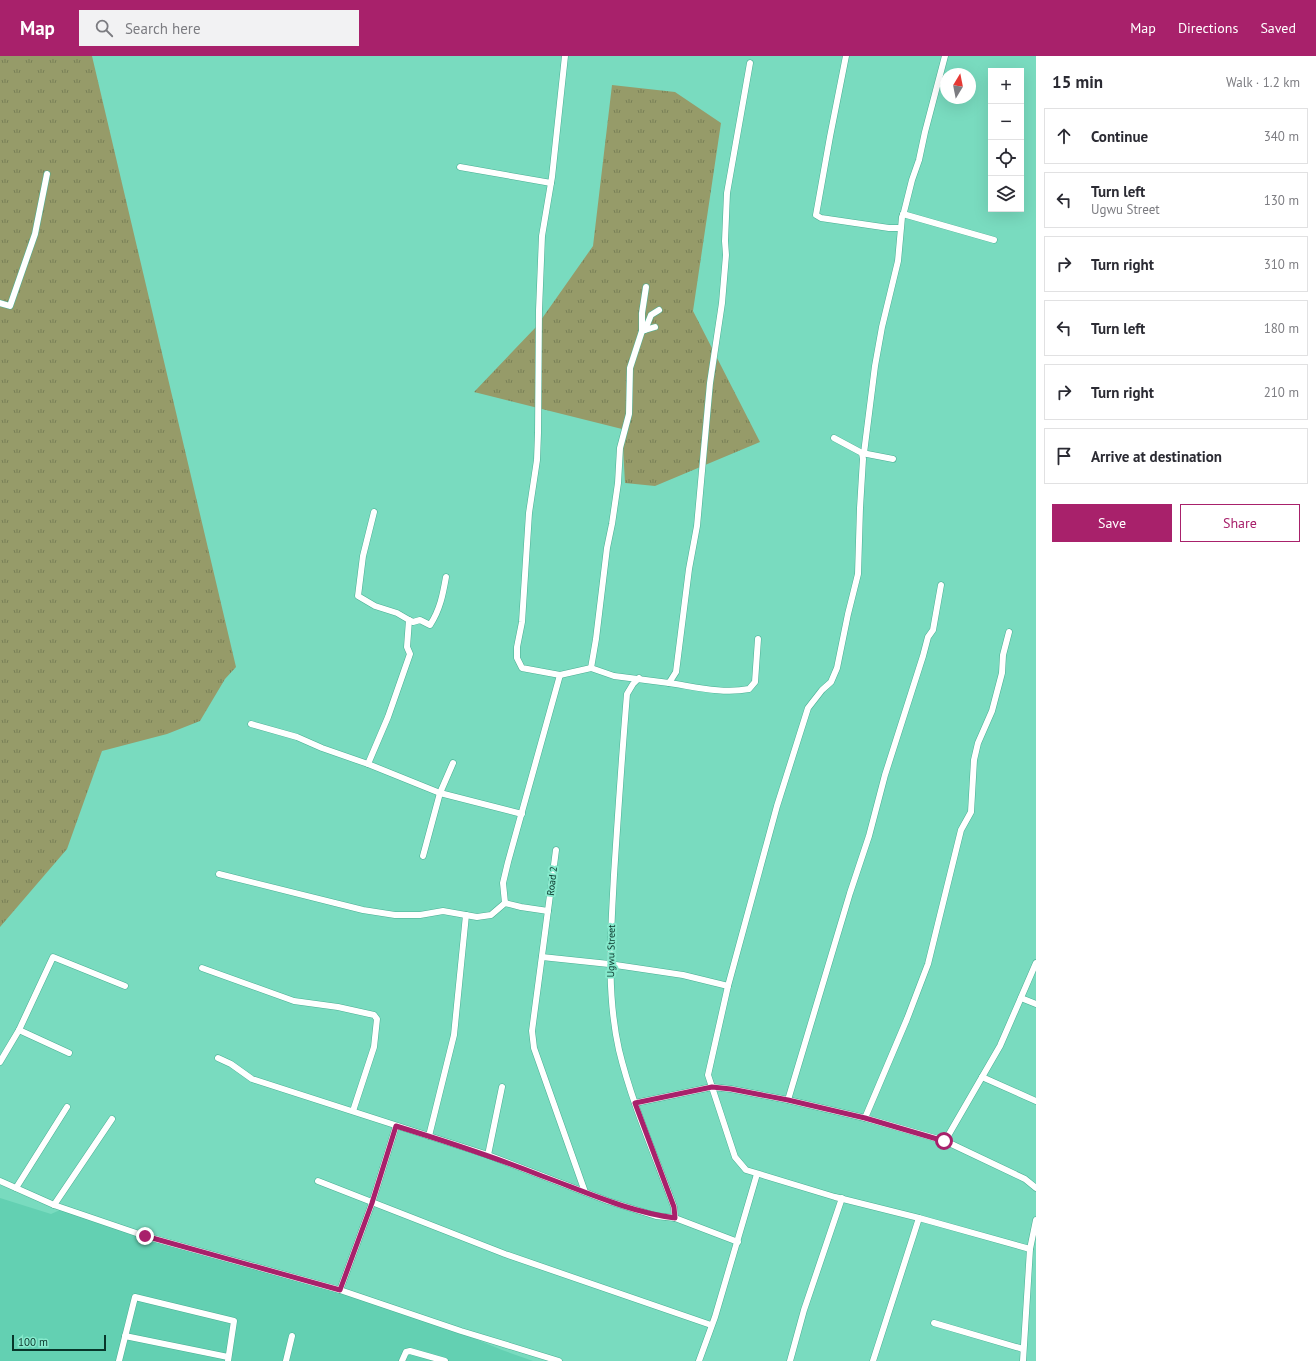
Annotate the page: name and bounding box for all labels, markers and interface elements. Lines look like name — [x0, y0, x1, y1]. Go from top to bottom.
search box — [79, 10, 359, 46]
text: Map — [20, 16, 55, 40]
icon: search — [93, 17, 115, 39]
text: Search here — [125, 19, 201, 38]
text: Map — [1130, 19, 1156, 37]
text: Directions — [1178, 19, 1238, 37]
text: Saved — [1260, 19, 1296, 37]
north arrow — [940, 68, 976, 104]
map controls — [988, 68, 1024, 212]
button: + — [988, 68, 1024, 104]
text: 15 min — [1052, 71, 1103, 93]
text: Walk · 1.2 km — [1226, 74, 1300, 91]
button: − — [988, 104, 1024, 140]
icon: ahead — [1053, 125, 1075, 147]
text: Continue — [1091, 127, 1148, 146]
text: 340 m — [1264, 128, 1299, 145]
button: locate — [988, 140, 1024, 176]
button: layers — [988, 176, 1024, 212]
text: Turn left — [1091, 182, 1145, 201]
icon: left — [1053, 189, 1075, 211]
text: 130 m — [1264, 192, 1299, 209]
text: Ugwu Street — [1091, 201, 1160, 218]
icon: right — [1053, 253, 1075, 275]
text: Turn right — [1091, 255, 1154, 274]
text: 310 m — [1264, 256, 1299, 273]
icon: left — [1053, 317, 1075, 339]
text: Turn left — [1091, 319, 1145, 338]
text: 180 m — [1264, 320, 1299, 337]
icon: right — [1053, 381, 1075, 403]
text: Turn right — [1091, 383, 1154, 402]
text: 210 m — [1264, 384, 1299, 401]
icon: arrive — [1053, 445, 1075, 467]
text: Arrive at destination — [1091, 447, 1222, 466]
button: Save — [1052, 504, 1172, 542]
button: Share — [1180, 504, 1300, 542]
street label: Road 2 — [544, 866, 560, 896]
street label: Ugwu Street — [604, 924, 618, 978]
route start — [935, 1132, 953, 1150]
route end — [136, 1227, 154, 1245]
scale bar — [12, 1333, 106, 1352]
text: 100 m — [18, 1335, 48, 1349]

